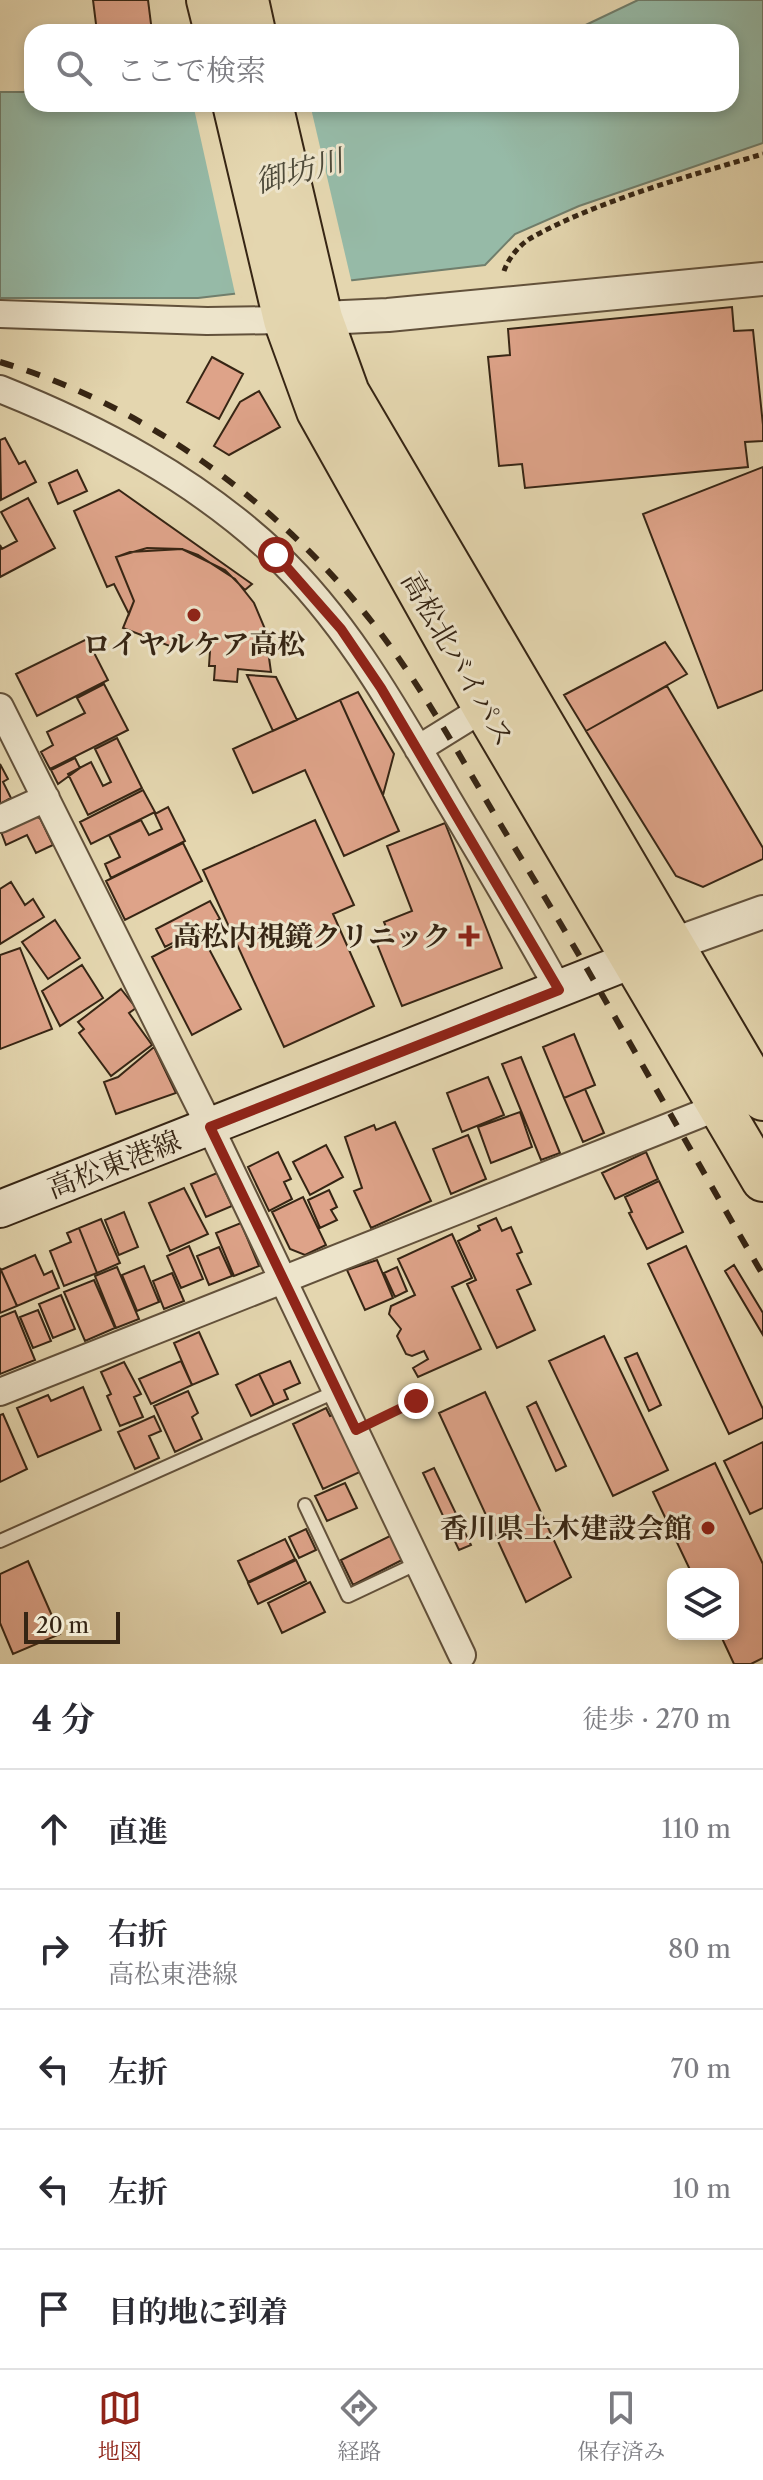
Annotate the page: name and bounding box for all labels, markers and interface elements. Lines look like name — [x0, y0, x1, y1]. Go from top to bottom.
search box — [24, 24, 739, 112]
icon: search — [52, 46, 96, 90]
text: ここで検索 — [116, 52, 266, 89]
water label: 御坊川 — [251, 141, 350, 201]
route start — [258, 537, 294, 573]
street label: 高松北バイパス — [394, 566, 522, 752]
marker: ロイヤルケア高松 — [185, 606, 203, 624]
place label: ロイヤルケア高松 — [83, 627, 305, 661]
place label: 高松内視鏡クリニック — [173, 919, 451, 953]
marker: 高松内視鏡クリニック — [458, 925, 480, 947]
street label: 高松東港線 — [43, 1123, 185, 1205]
route end — [398, 1383, 434, 1419]
place label: 香川県土木建設会館 — [440, 1511, 692, 1545]
marker: 香川県土木建設会館 — [699, 1519, 717, 1537]
map controls — [667, 1568, 739, 1640]
button: layers — [667, 1568, 739, 1640]
scale bar — [24, 1608, 120, 1644]
text: 20 m — [36, 1612, 89, 1639]
text: 4 分 — [32, 1698, 95, 1740]
text: 徒歩 · 270 m — [582, 1703, 731, 1735]
icon: ahead — [32, 1807, 76, 1851]
text: 直進 — [108, 1813, 168, 1850]
text: 110 m — [662, 1813, 731, 1845]
text: 右折 — [108, 1915, 168, 1952]
icon: right — [32, 1927, 76, 1971]
text: 80 m — [668, 1933, 731, 1965]
text: 高松東港線 — [108, 1958, 238, 1990]
icon: left — [32, 2047, 76, 2091]
text: 左折 — [108, 2053, 168, 2090]
text: 70 m — [671, 2053, 731, 2085]
icon: left — [32, 2167, 76, 2211]
text: 左折 — [108, 2173, 168, 2210]
text: 10 m — [672, 2173, 731, 2205]
icon: arrive — [32, 2287, 76, 2331]
text: 目的地に到着 — [108, 2293, 288, 2330]
tab: 地図 — [98, 2386, 142, 2465]
tab: 経路 — [337, 2386, 381, 2465]
tab: 保存済み — [577, 2386, 665, 2465]

